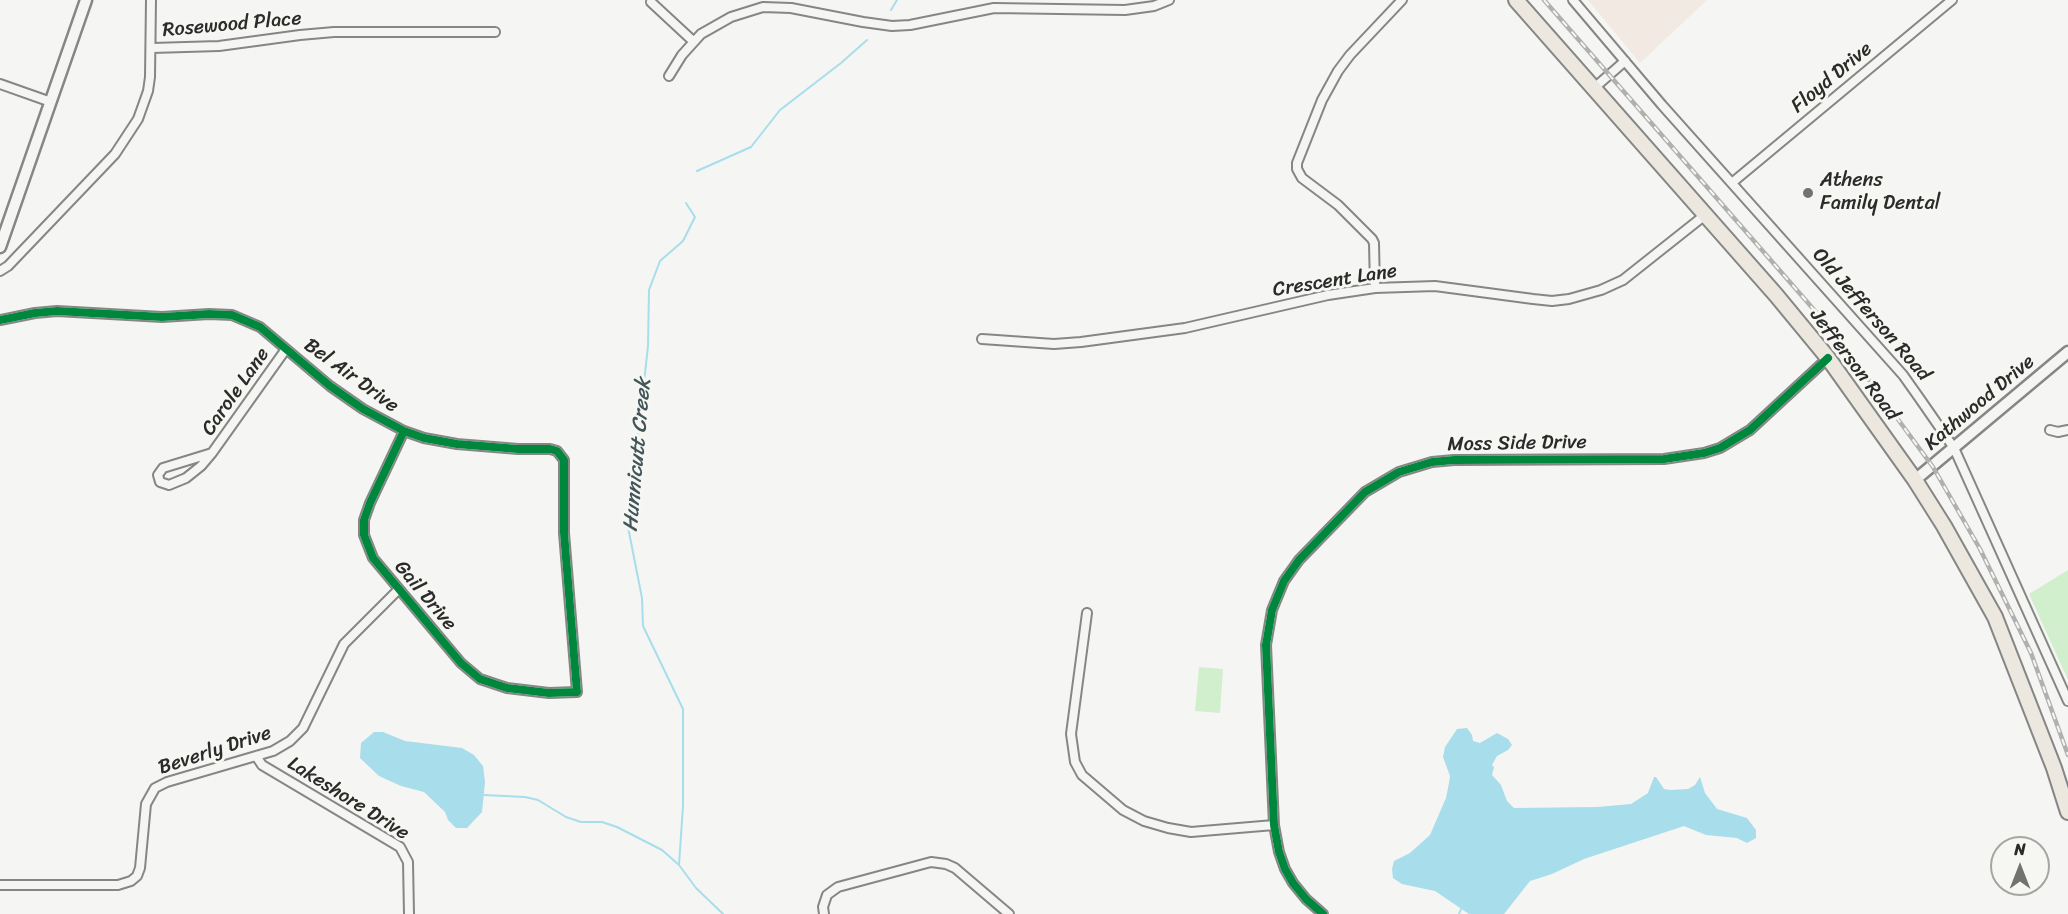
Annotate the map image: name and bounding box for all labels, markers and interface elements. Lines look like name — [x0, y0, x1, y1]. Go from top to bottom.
street label: Rosewood Place — [161, 7, 303, 43]
street label: Floyd Drive — [1787, 37, 1877, 119]
place label: Athens Family Dental — [1820, 169, 1940, 216]
marker: Athens Family Dental — [1801, 186, 1815, 200]
street label: Old Jefferson Road — [1807, 244, 1935, 386]
street label: Crescent Lane — [1271, 259, 1399, 303]
street label: Jefferson Road — [1804, 304, 1904, 426]
street label: Bel Air Drive — [299, 334, 403, 418]
street label: Carole Lane — [197, 343, 275, 441]
street label: Kathwood Drive — [1920, 350, 2040, 456]
water label: Hunnicutt Creek — [619, 377, 657, 533]
street label: Moss Side Drive — [1447, 431, 1587, 457]
street label: Gail Drive — [389, 556, 461, 636]
street label: Beverly Drive — [156, 721, 274, 781]
street label: Lakeshore Drive — [283, 752, 413, 846]
text: N — [2014, 835, 2026, 864]
north arrow — [1990, 836, 2050, 896]

